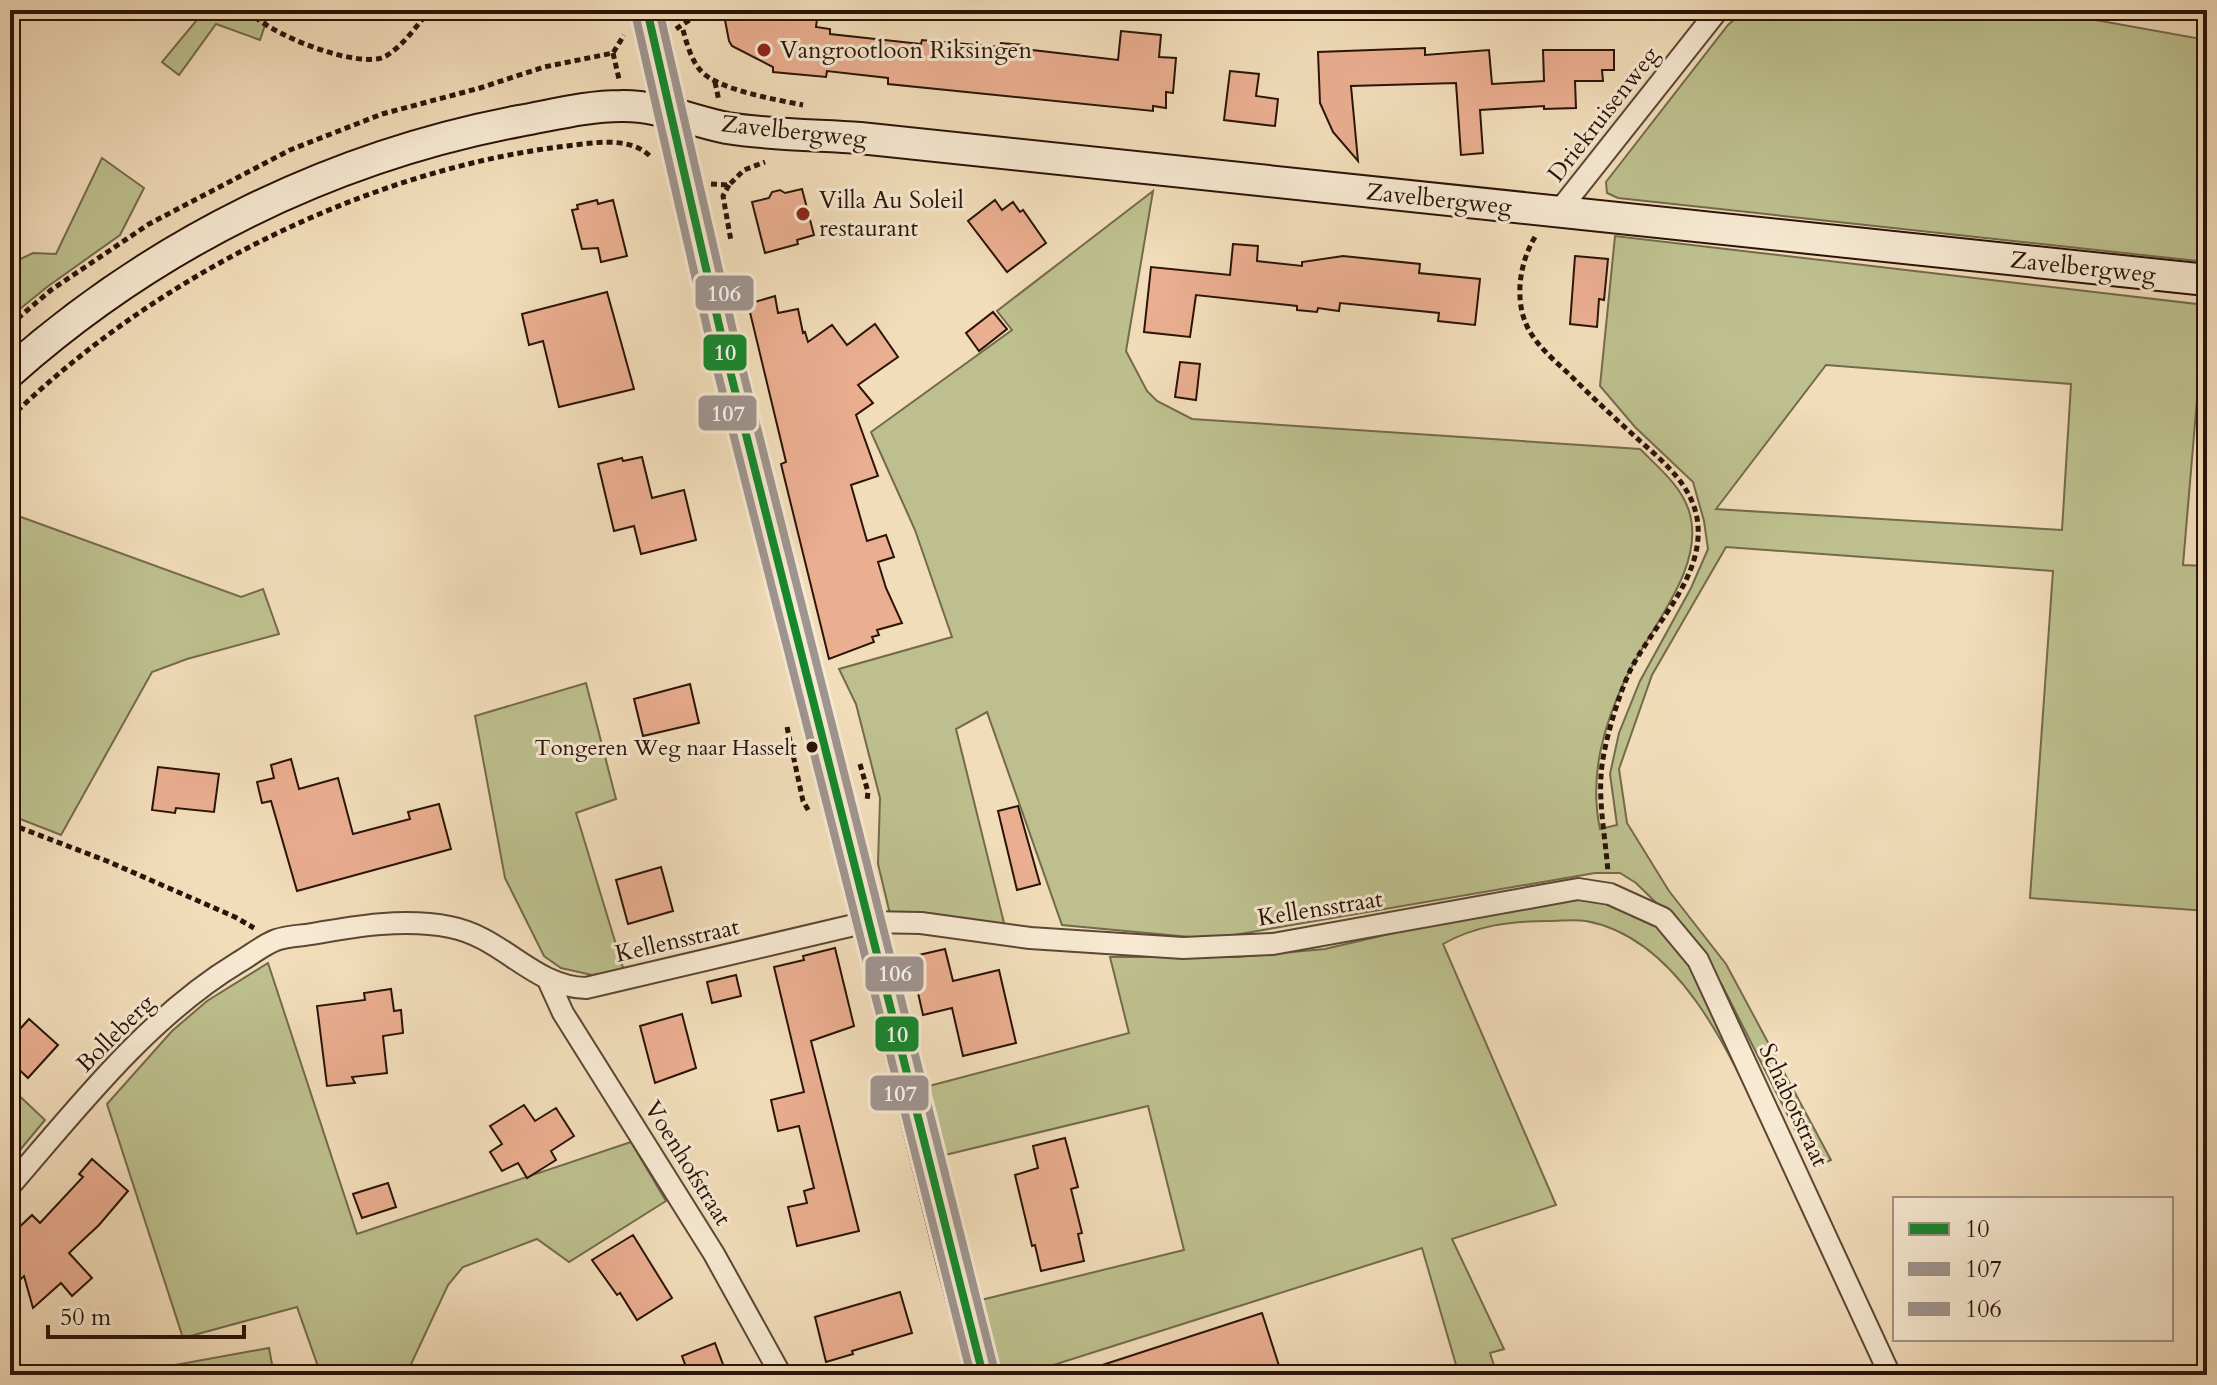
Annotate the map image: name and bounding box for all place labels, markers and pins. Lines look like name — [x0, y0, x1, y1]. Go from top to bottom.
place label: Vangrootloon Riksingen — [780, 34, 1033, 67]
marker: Vangrootloon Riksingen — [755, 41, 773, 59]
place label: Villa Au Soleil restaurant — [819, 184, 964, 245]
marker: Villa Au Soleil restaurant — [794, 205, 812, 223]
place label: Tongeren Weg naar Hasselt — [535, 733, 797, 763]
marker: Tongeren Weg naar Hasselt — [804, 739, 820, 755]

